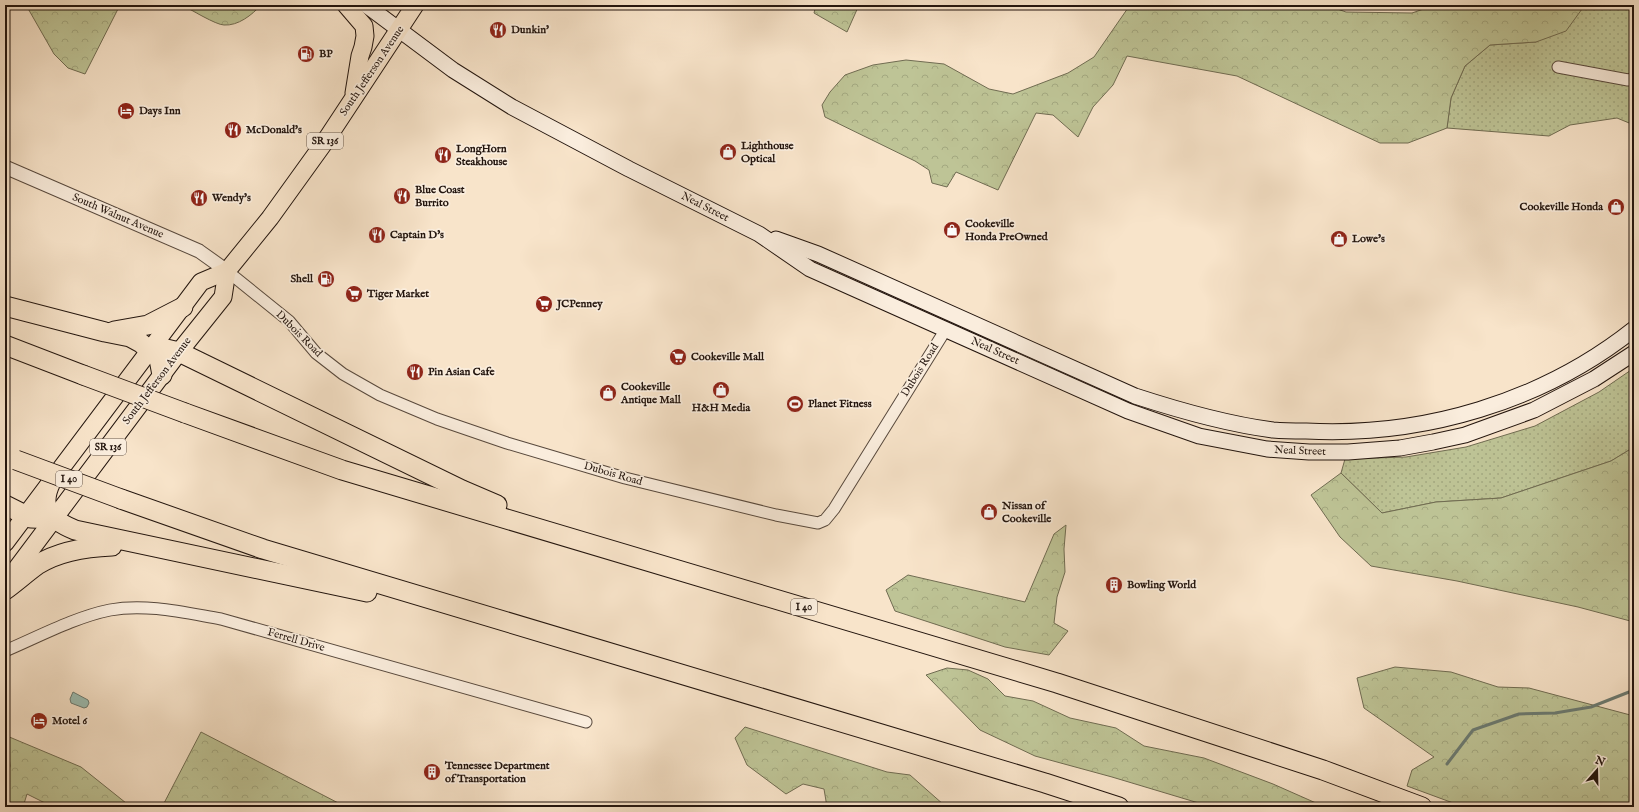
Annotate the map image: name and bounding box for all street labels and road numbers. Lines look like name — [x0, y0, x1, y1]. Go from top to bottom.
street label: South Jefferson Avenue — [337, 23, 407, 119]
road number: SR 136 — [307, 133, 343, 149]
street label: Neal Street — [679, 189, 731, 225]
street label: South Walnut Avenue — [70, 190, 166, 242]
street label: Dubois Road — [273, 308, 325, 360]
street label: Neal Street — [969, 334, 1022, 368]
street label: South Jefferson Avenue — [120, 335, 194, 427]
street label: Dubois Road — [898, 341, 942, 399]
road number: SR 136 — [90, 439, 126, 455]
street label: Neal Street — [1274, 443, 1326, 459]
street label: Dubois Road — [582, 459, 644, 489]
road number: I 40 — [56, 471, 82, 487]
road number: I 40 — [791, 599, 817, 615]
street label: Ferrell Drive — [266, 625, 326, 655]

